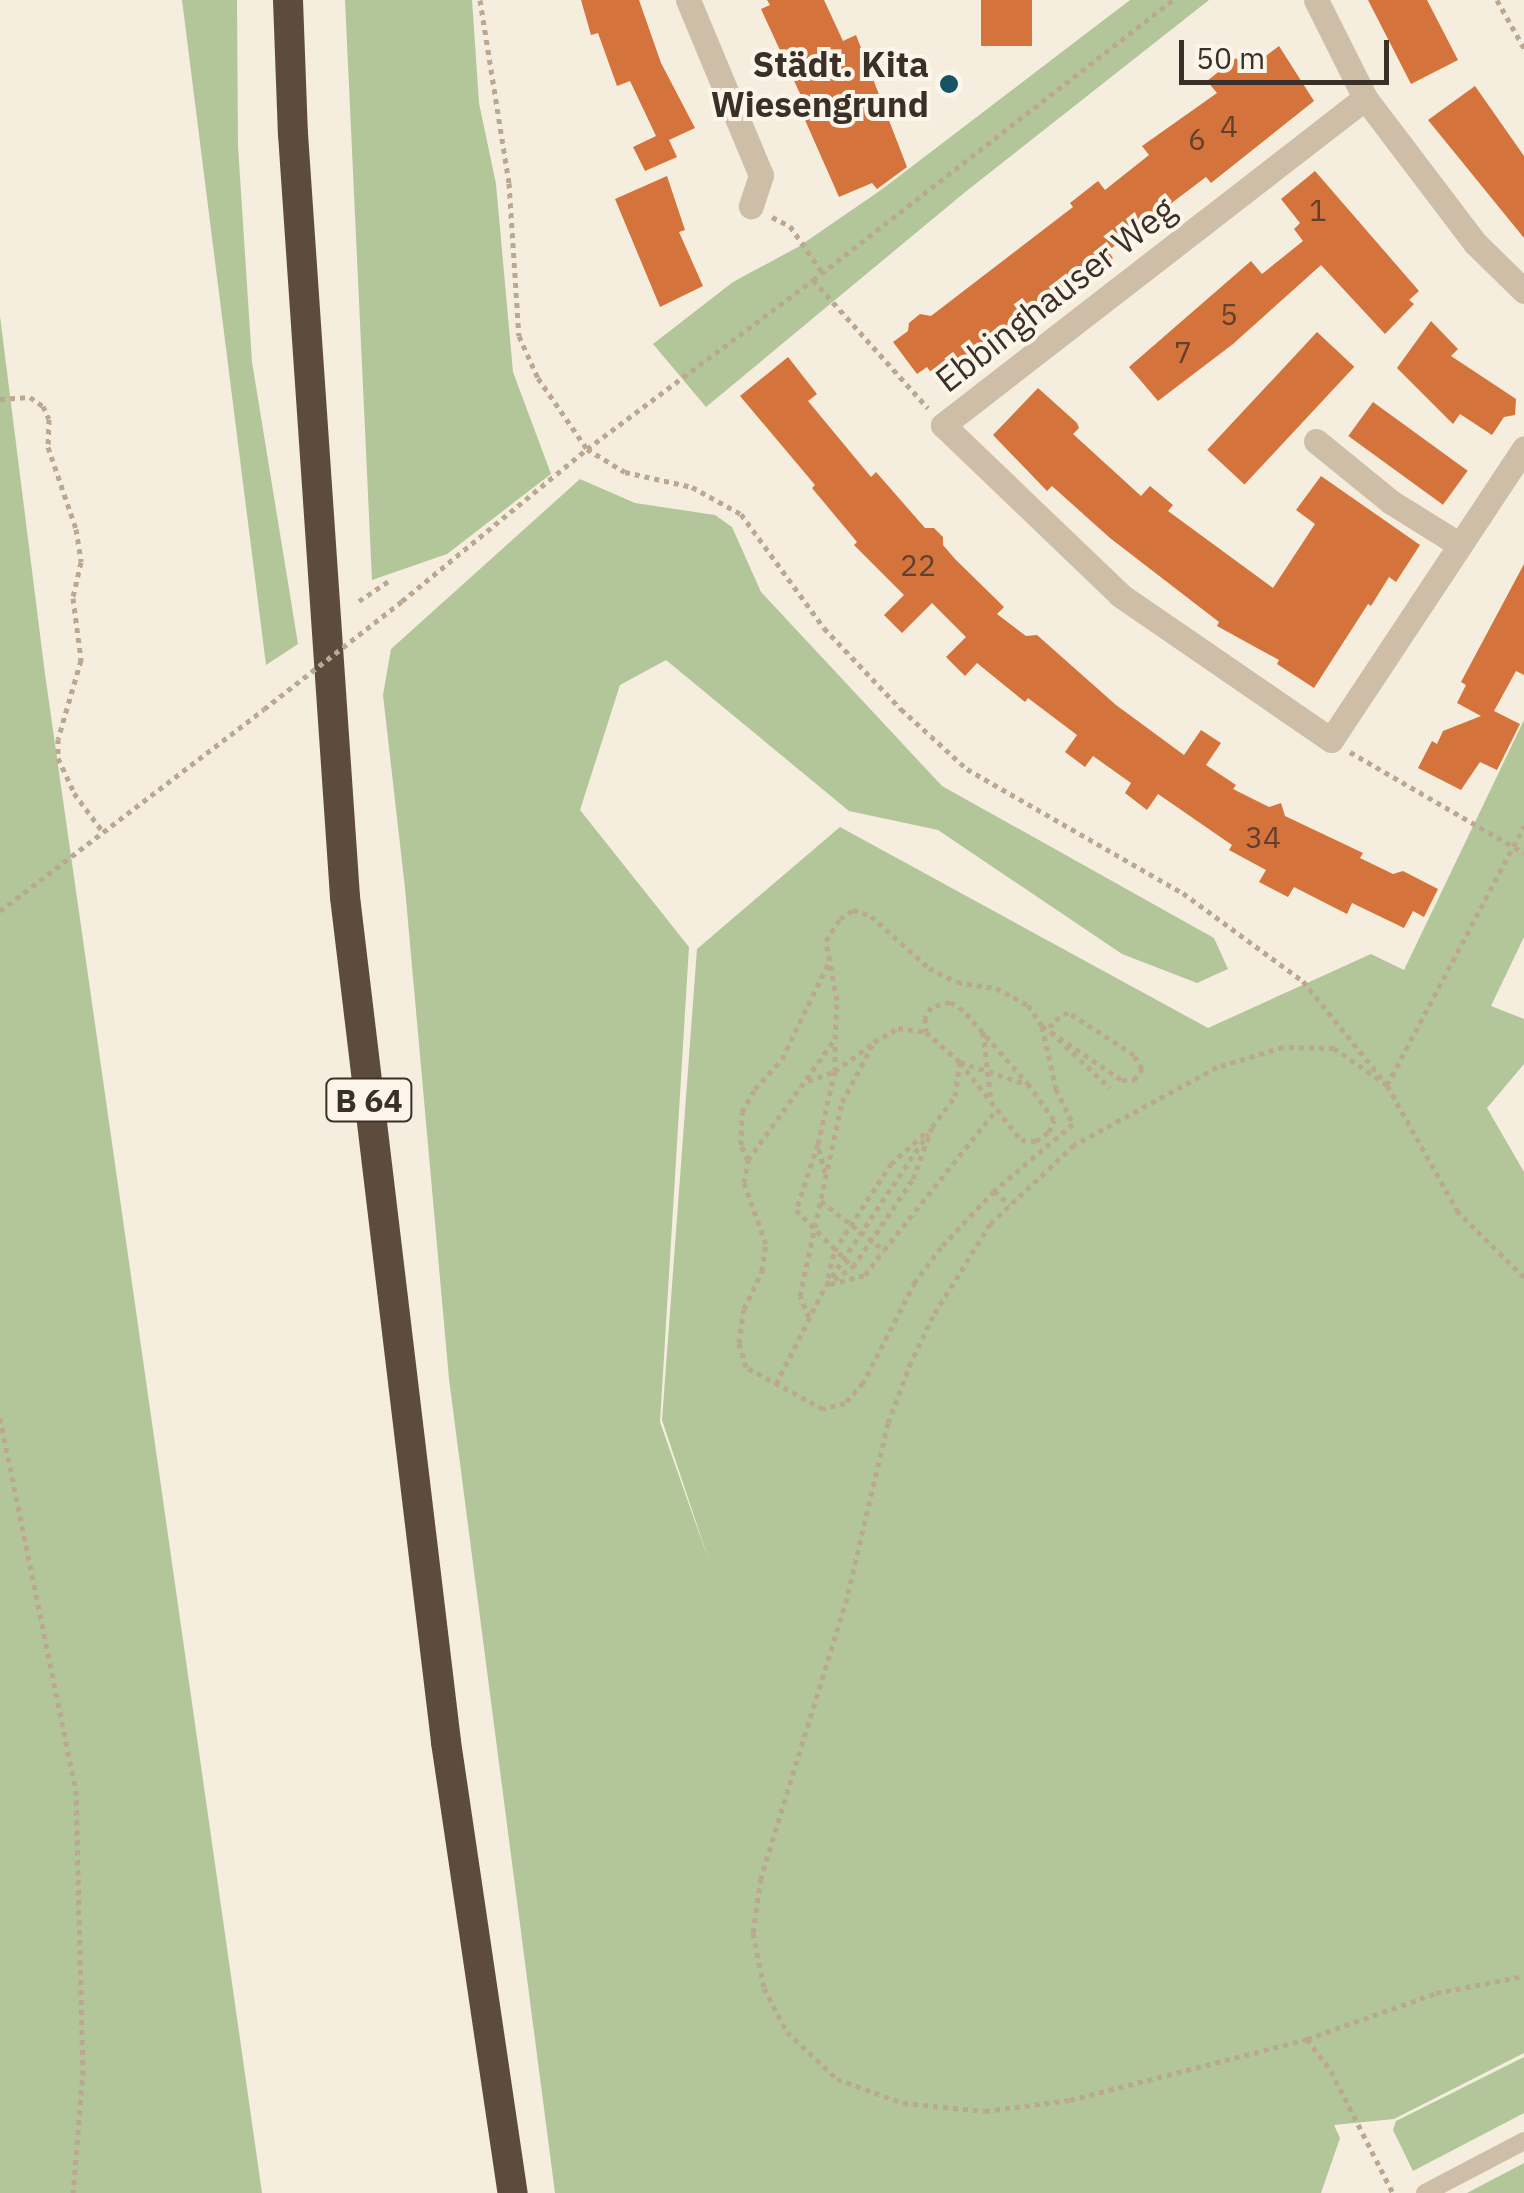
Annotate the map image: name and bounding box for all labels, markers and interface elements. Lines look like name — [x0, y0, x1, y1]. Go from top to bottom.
scale bar — [1184, 20, 1394, 82]
text: 50 m — [1196, 38, 1265, 77]
place label: Städt. Kita Wiesengrund — [711, 43, 929, 125]
marker: Städt. Kita Wiesengrund — [938, 73, 960, 95]
house number: 4 — [1220, 108, 1238, 144]
house number: 6 — [1188, 121, 1206, 157]
street label: Ebbinghauser Weg — [927, 187, 1183, 401]
house number: 1 — [1309, 192, 1327, 228]
house number: 5 — [1220, 296, 1238, 332]
house number: 7 — [1174, 334, 1192, 370]
house number: 22 — [900, 547, 936, 583]
house number: 34 — [1245, 819, 1281, 855]
road number: B 64 — [324, 1073, 414, 1127]

